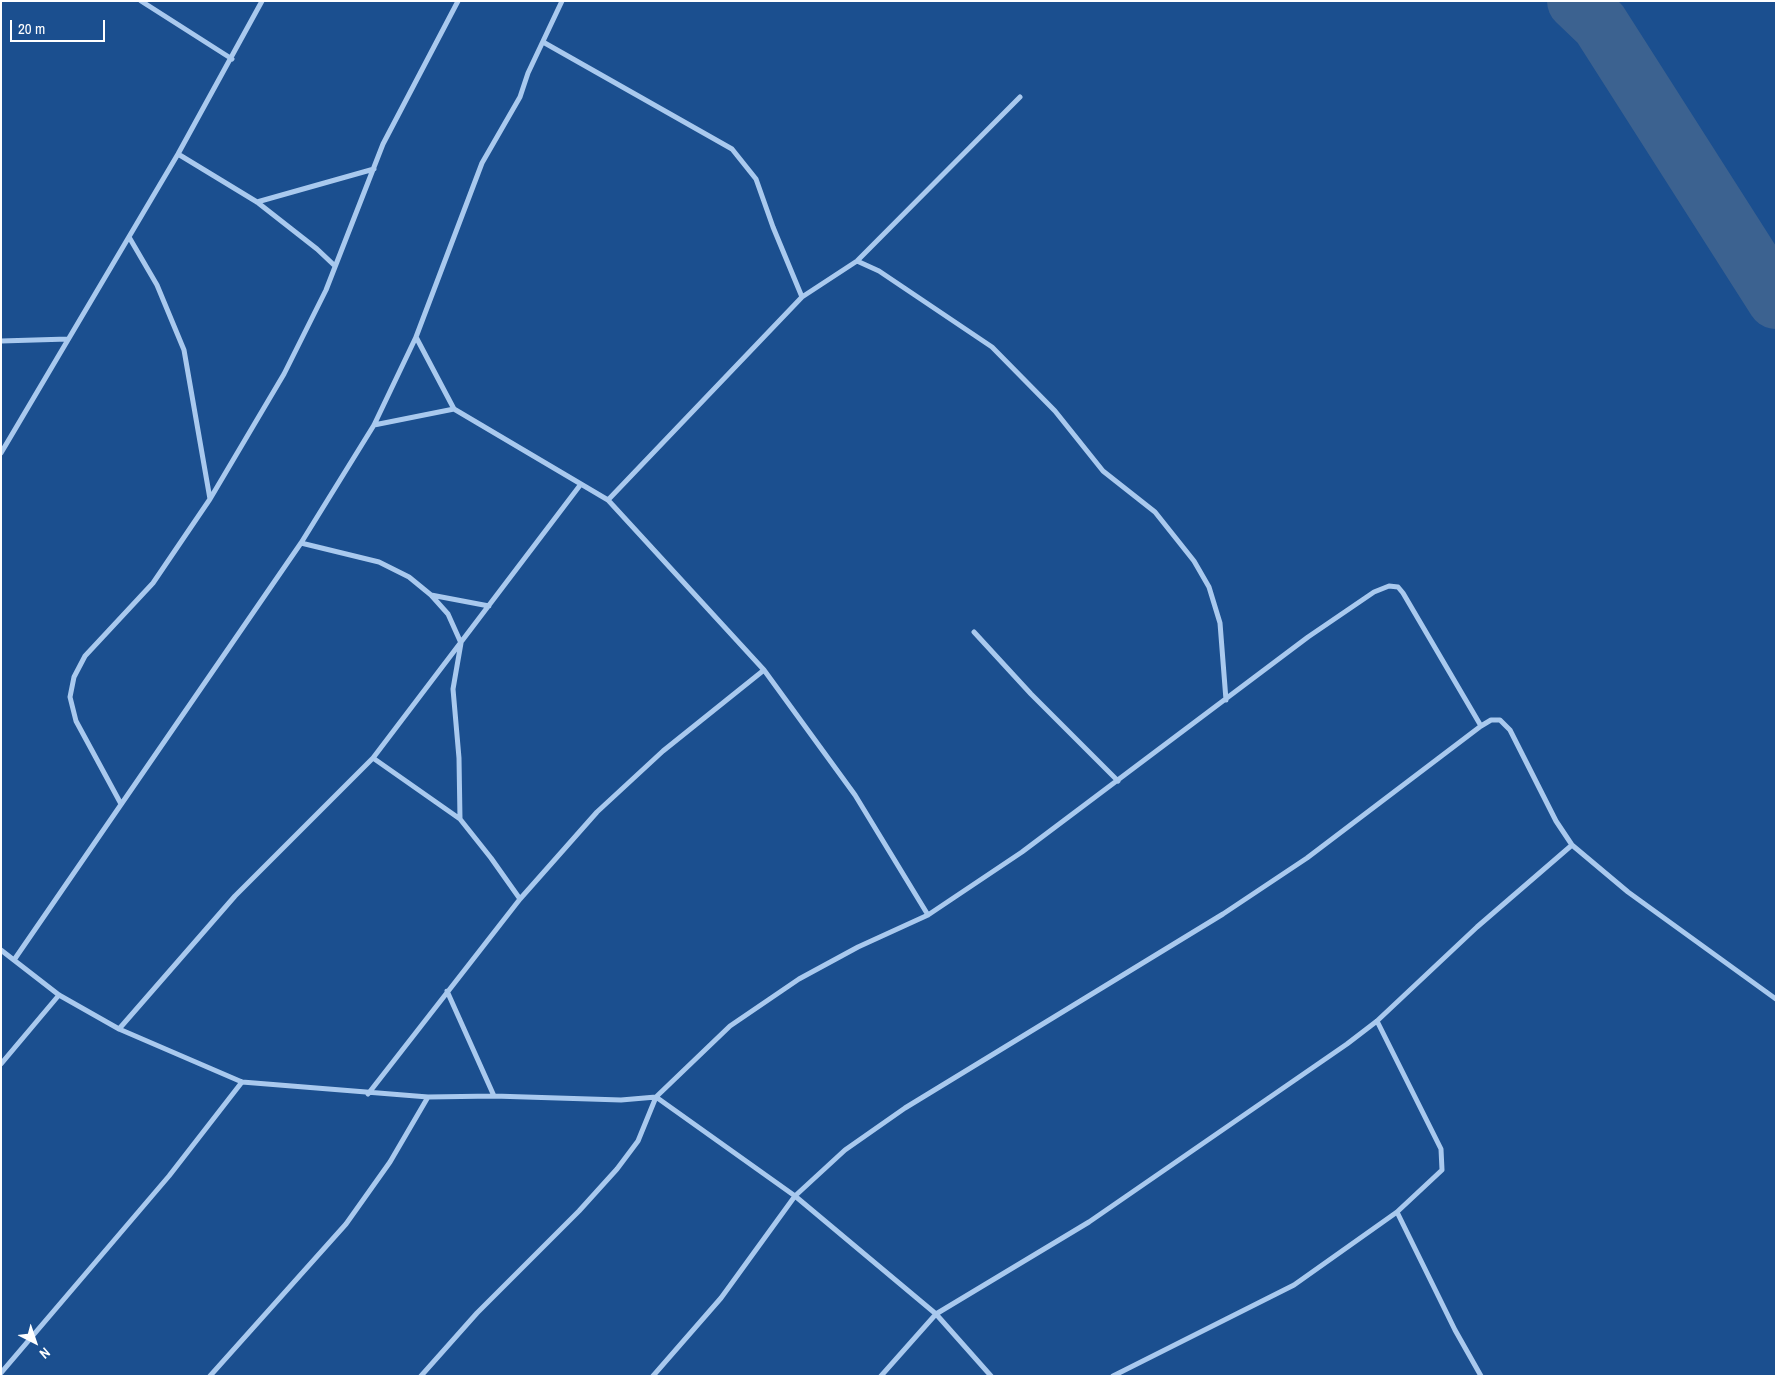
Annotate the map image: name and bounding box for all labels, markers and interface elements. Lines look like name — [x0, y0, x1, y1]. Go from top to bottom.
scale bar — [12, 10, 108, 42]
text: 20 m — [18, 18, 45, 39]
north arrow — [10, 1317, 60, 1367]
text: N — [36, 1344, 54, 1363]

